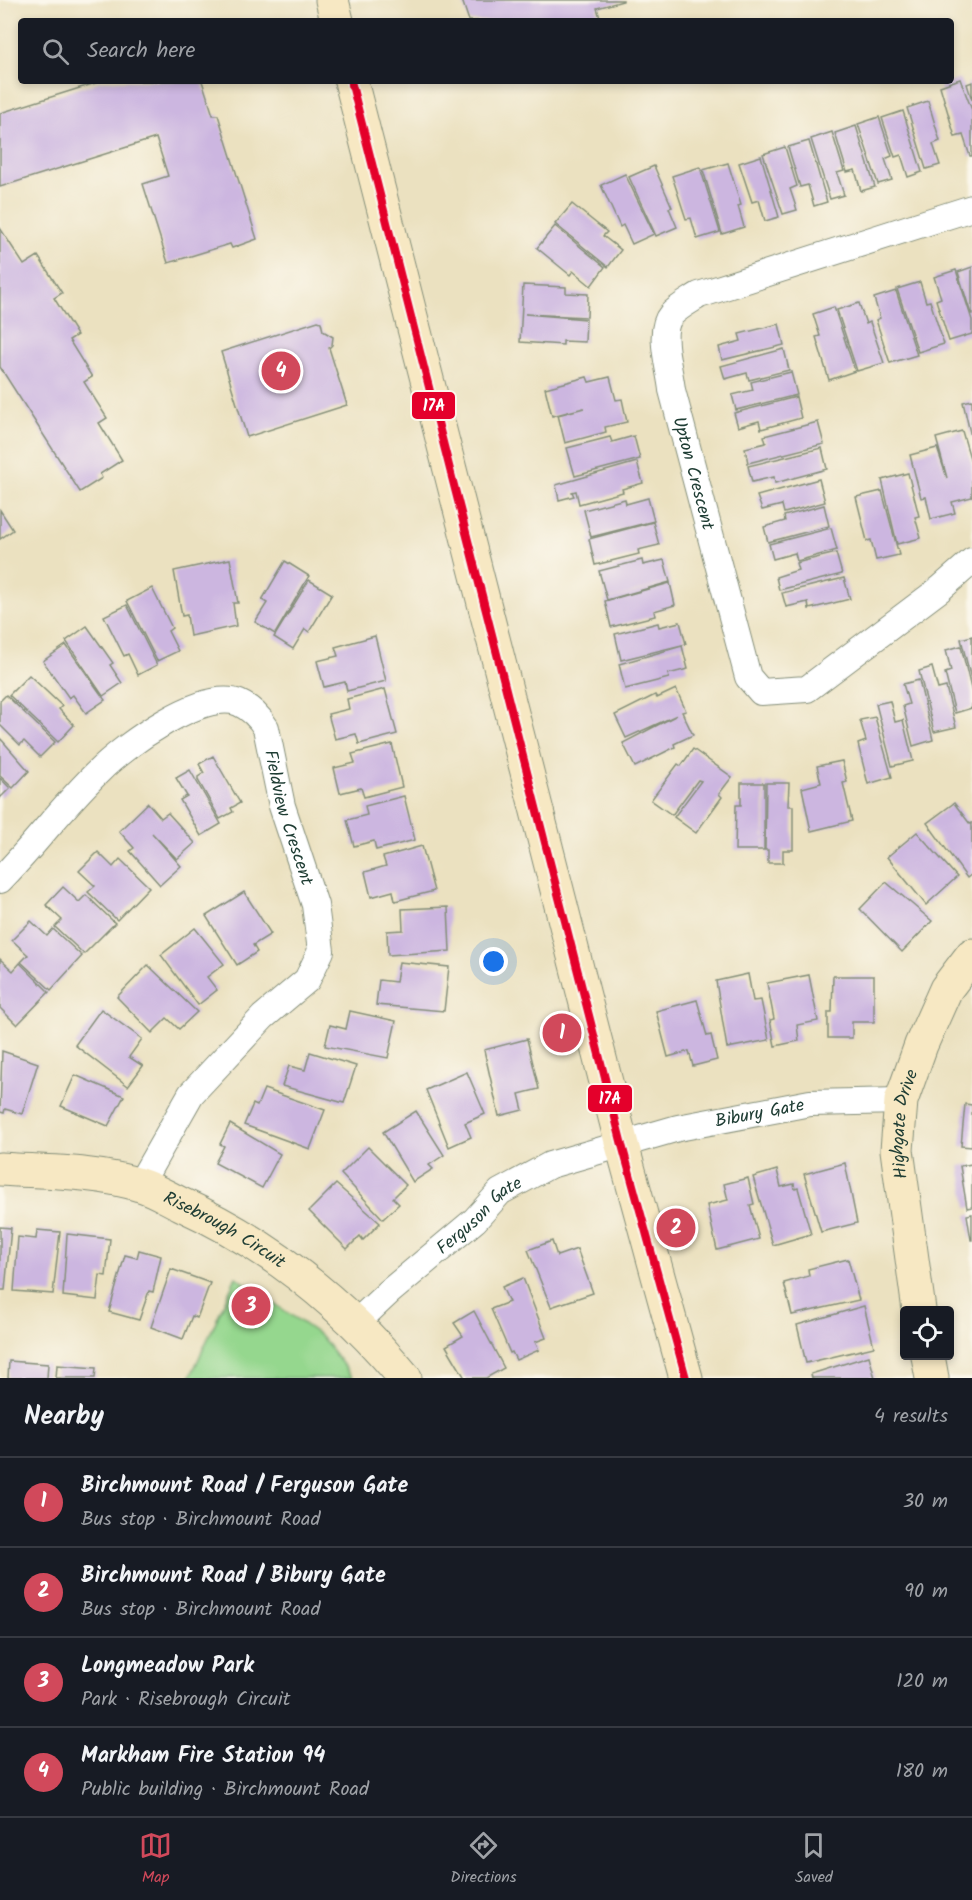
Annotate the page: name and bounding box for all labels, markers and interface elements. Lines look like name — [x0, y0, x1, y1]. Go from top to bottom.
search box — [18, 18, 954, 84]
text: Search here — [87, 34, 195, 69]
icon: search — [39, 35, 72, 68]
pin: 4 — [262, 348, 300, 394]
line badge: 17A — [411, 391, 456, 420]
text: 17A — [423, 394, 445, 419]
street label: Upton Crescent — [664, 414, 722, 535]
street label: Fieldview Crescent — [255, 747, 321, 891]
your location — [479, 947, 508, 976]
pin: 1 — [542, 1010, 582, 1056]
street label: Highgate Drive — [884, 1065, 927, 1181]
line badge: 17A — [587, 1084, 633, 1113]
text: 17A — [599, 1087, 621, 1112]
street label: Bibury Gate — [713, 1091, 807, 1137]
street label: Ferguson Gate — [430, 1170, 528, 1263]
street label: Risebrough Circuit — [158, 1184, 292, 1278]
pin: 2 — [656, 1206, 696, 1250]
pin: 3 — [232, 1284, 270, 1328]
map controls — [900, 1306, 954, 1360]
button: locate — [900, 1306, 954, 1360]
text: Nearby — [24, 1396, 104, 1438]
text: 4 results — [874, 1401, 948, 1433]
text: Birchmount Road / Ferguson Gate — [81, 1469, 408, 1504]
text: 1 — [40, 1486, 47, 1518]
text: 30 m — [903, 1486, 948, 1518]
text: Bus stop · Birchmount Road — [81, 1504, 320, 1536]
text: Birchmount Road / Bibury Gate — [81, 1559, 386, 1594]
text: 2 — [38, 1576, 49, 1608]
text: 90 m — [904, 1576, 948, 1608]
text: Bus stop · Birchmount Road — [81, 1594, 320, 1626]
text: Longmeadow Park — [81, 1649, 254, 1684]
text: 3 — [38, 1666, 49, 1698]
text: 120 m — [896, 1666, 948, 1698]
text: Park · Risebrough Circuit — [81, 1684, 290, 1716]
text: Markham Fire Station 94 — [81, 1739, 325, 1774]
text: 4 — [38, 1756, 49, 1788]
text: 180 m — [896, 1756, 948, 1788]
text: Public building · Birchmount Road — [81, 1774, 369, 1806]
tab: Map — [139, 1829, 172, 1890]
tab: Directions — [450, 1829, 517, 1890]
tab: Saved — [795, 1829, 833, 1890]

